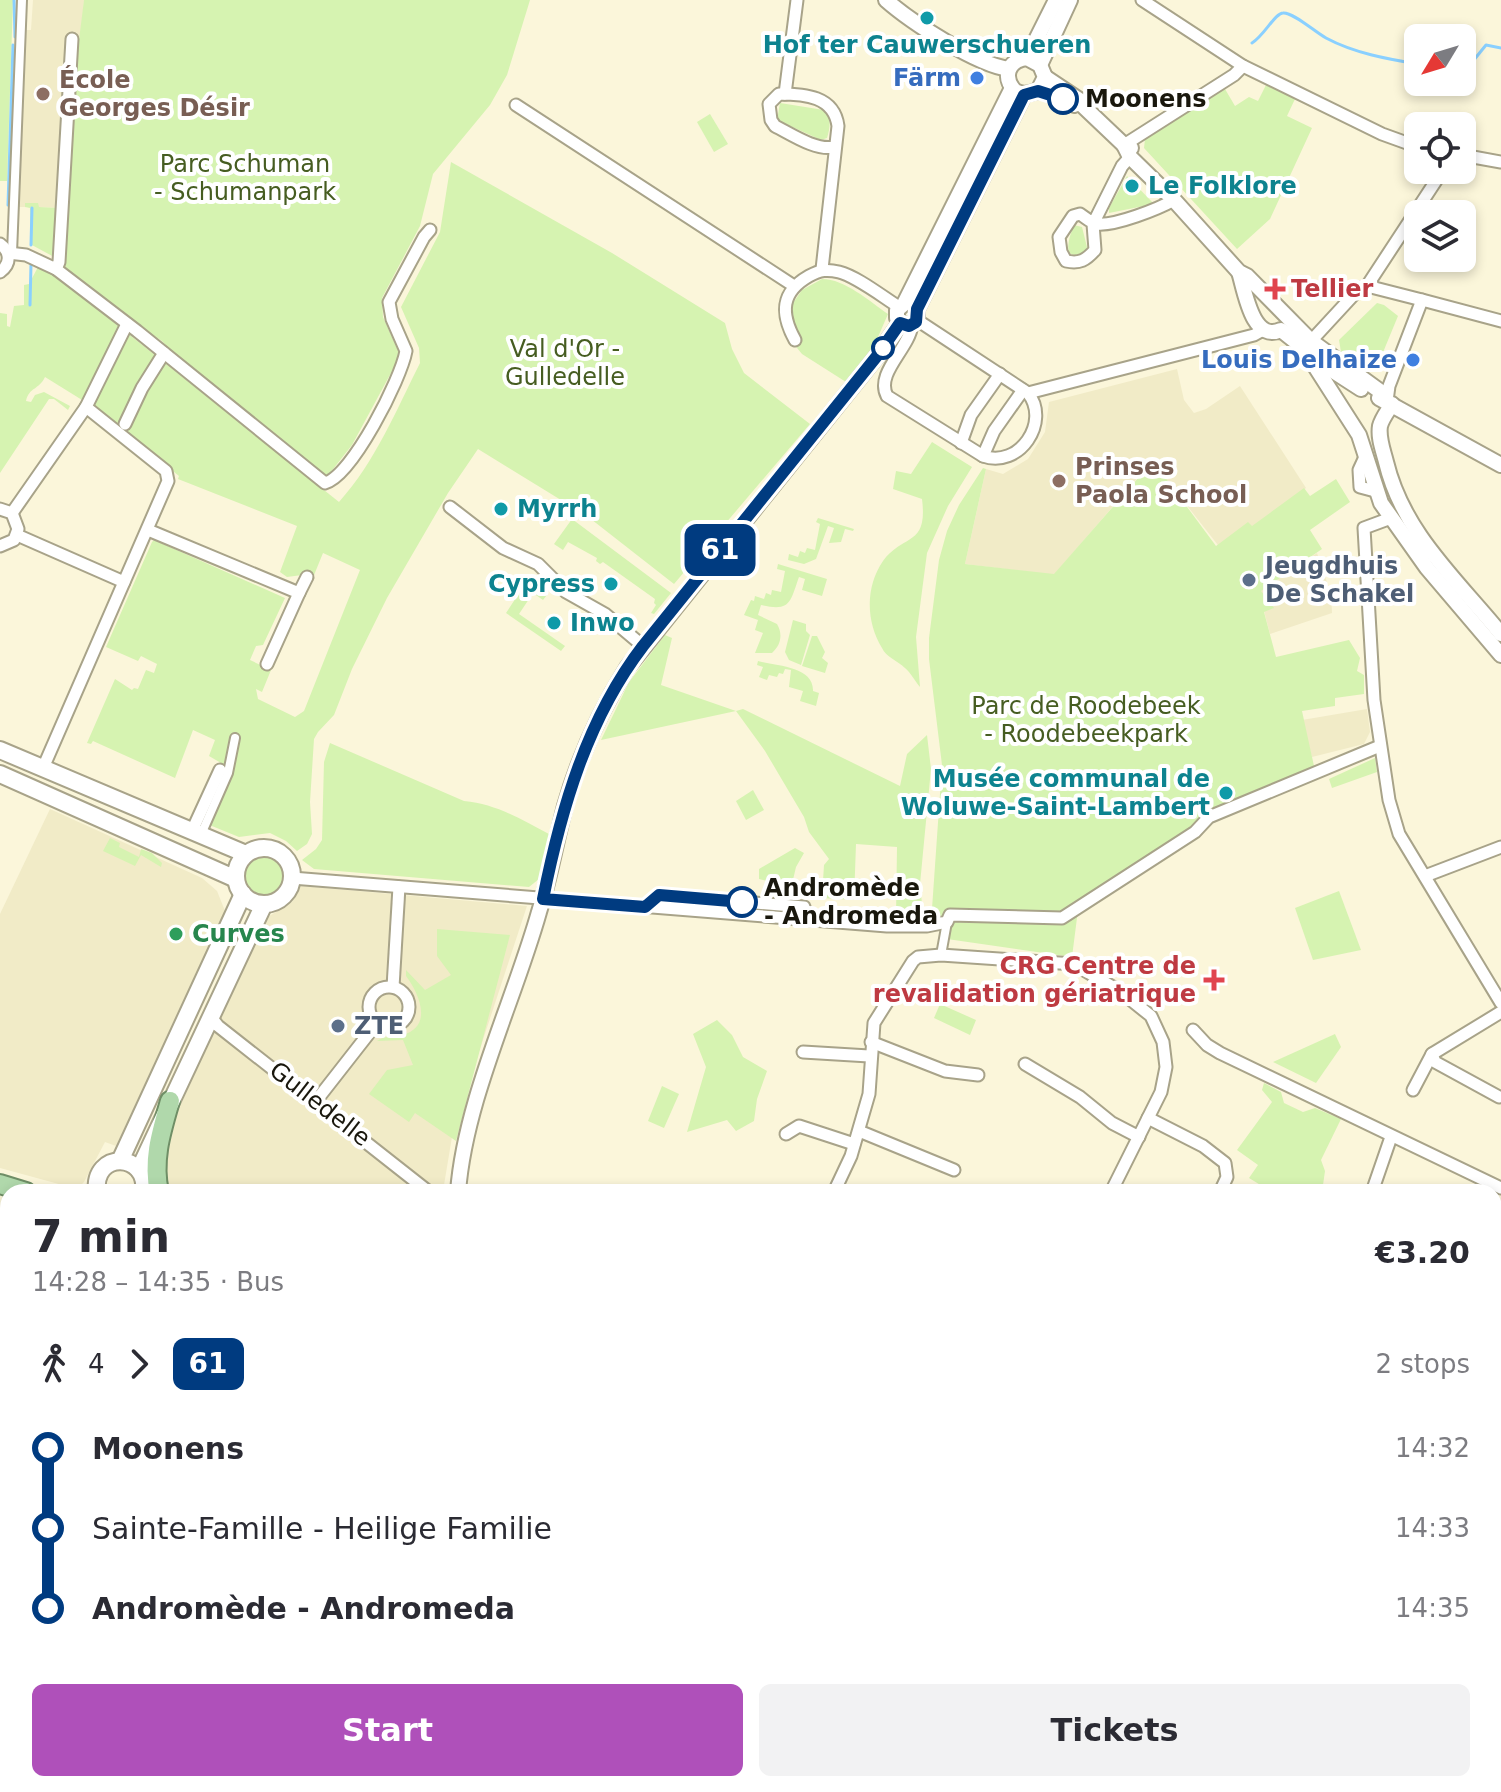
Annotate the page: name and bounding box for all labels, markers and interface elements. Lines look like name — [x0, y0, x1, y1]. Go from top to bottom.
marker: Hof ter Cauwerschueren — [918, 9, 936, 27]
north arrow — [1404, 24, 1476, 96]
map controls — [1404, 24, 1476, 272]
place label: Hof ter Cauwerschueren — [763, 31, 1091, 59]
place label: Färm — [893, 64, 961, 92]
place label: École Georges Désir — [59, 65, 250, 122]
marker: Färm — [968, 69, 986, 87]
marker: Moonens — [1048, 84, 1078, 114]
marker: École Georges Désir — [34, 85, 52, 103]
place label: Moonens — [1085, 85, 1207, 113]
button: locate — [1404, 112, 1476, 184]
park label: Parc Schuman - Schumanpark — [154, 150, 336, 206]
place label: Le Folklore — [1148, 172, 1297, 200]
marker: Le Folklore — [1123, 177, 1141, 195]
button: layers — [1404, 200, 1476, 272]
place label: Tellier — [1291, 275, 1373, 303]
marker: Tellier — [1266, 280, 1284, 298]
park label: Val d'Or - Gulledelle — [505, 335, 625, 391]
unlabelled marker — [872, 337, 894, 359]
place label: Louis Delhaize — [1201, 346, 1397, 374]
marker: Louis Delhaize — [1404, 351, 1422, 369]
place label: Prinses Paola School — [1075, 453, 1247, 509]
marker: Prinses Paola School — [1050, 472, 1068, 490]
place label: Myrrh — [517, 495, 597, 523]
marker: Myrrh — [492, 500, 510, 518]
line badge: 61 — [684, 524, 756, 576]
text: 61 — [701, 533, 739, 566]
place label: Jeugdhuis De Schakel — [1263, 552, 1414, 608]
place label: Cypress — [488, 570, 595, 598]
marker: Jeugdhuis De Schakel — [1240, 571, 1258, 589]
marker: Cypress — [602, 575, 620, 593]
place label: Inwo — [570, 609, 635, 637]
marker: Inwo — [545, 614, 563, 632]
park label: Parc de Roodebeek - Roodebeekpark — [971, 692, 1201, 748]
place label: Musée communal de Woluwe-Saint-Lambert — [901, 765, 1210, 821]
marker: Musée communal de Woluwe-Saint-Lambert — [1217, 784, 1235, 802]
place label: Andromède - Andromeda — [764, 874, 938, 930]
marker: Andromède - Andromeda — [727, 887, 757, 917]
place label: Curves — [192, 920, 285, 948]
marker: Curves — [167, 925, 185, 943]
place label: CRG Centre de revalidation gériatrique — [873, 952, 1196, 1008]
marker: CRG Centre de revalidation gériatrique — [1203, 969, 1225, 991]
place label: ZTE — [354, 1012, 404, 1040]
marker: ZTE — [329, 1017, 347, 1035]
street label: Gulledelle — [264, 1056, 376, 1152]
text: 7 min — [32, 1211, 170, 1262]
text: €3.20 — [1375, 1235, 1470, 1270]
text: 14:28 – 14:35 · Bus — [32, 1267, 284, 1297]
icon: walk — [32, 1342, 76, 1386]
icon: forward — [117, 1342, 161, 1386]
text: 61 — [189, 1347, 228, 1380]
text: 4 — [88, 1349, 105, 1379]
text: 2 stops — [1375, 1349, 1470, 1379]
text: Moonens — [92, 1431, 244, 1466]
text: 14:32 — [1395, 1433, 1470, 1463]
text: Sainte-Famille - Heilige Familie — [92, 1511, 552, 1546]
text: 14:33 — [1395, 1513, 1470, 1543]
text: Andromède - Andromeda — [92, 1591, 515, 1626]
text: 14:35 — [1395, 1593, 1470, 1623]
button: Start — [32, 1684, 743, 1776]
button: Tickets — [759, 1684, 1470, 1776]

